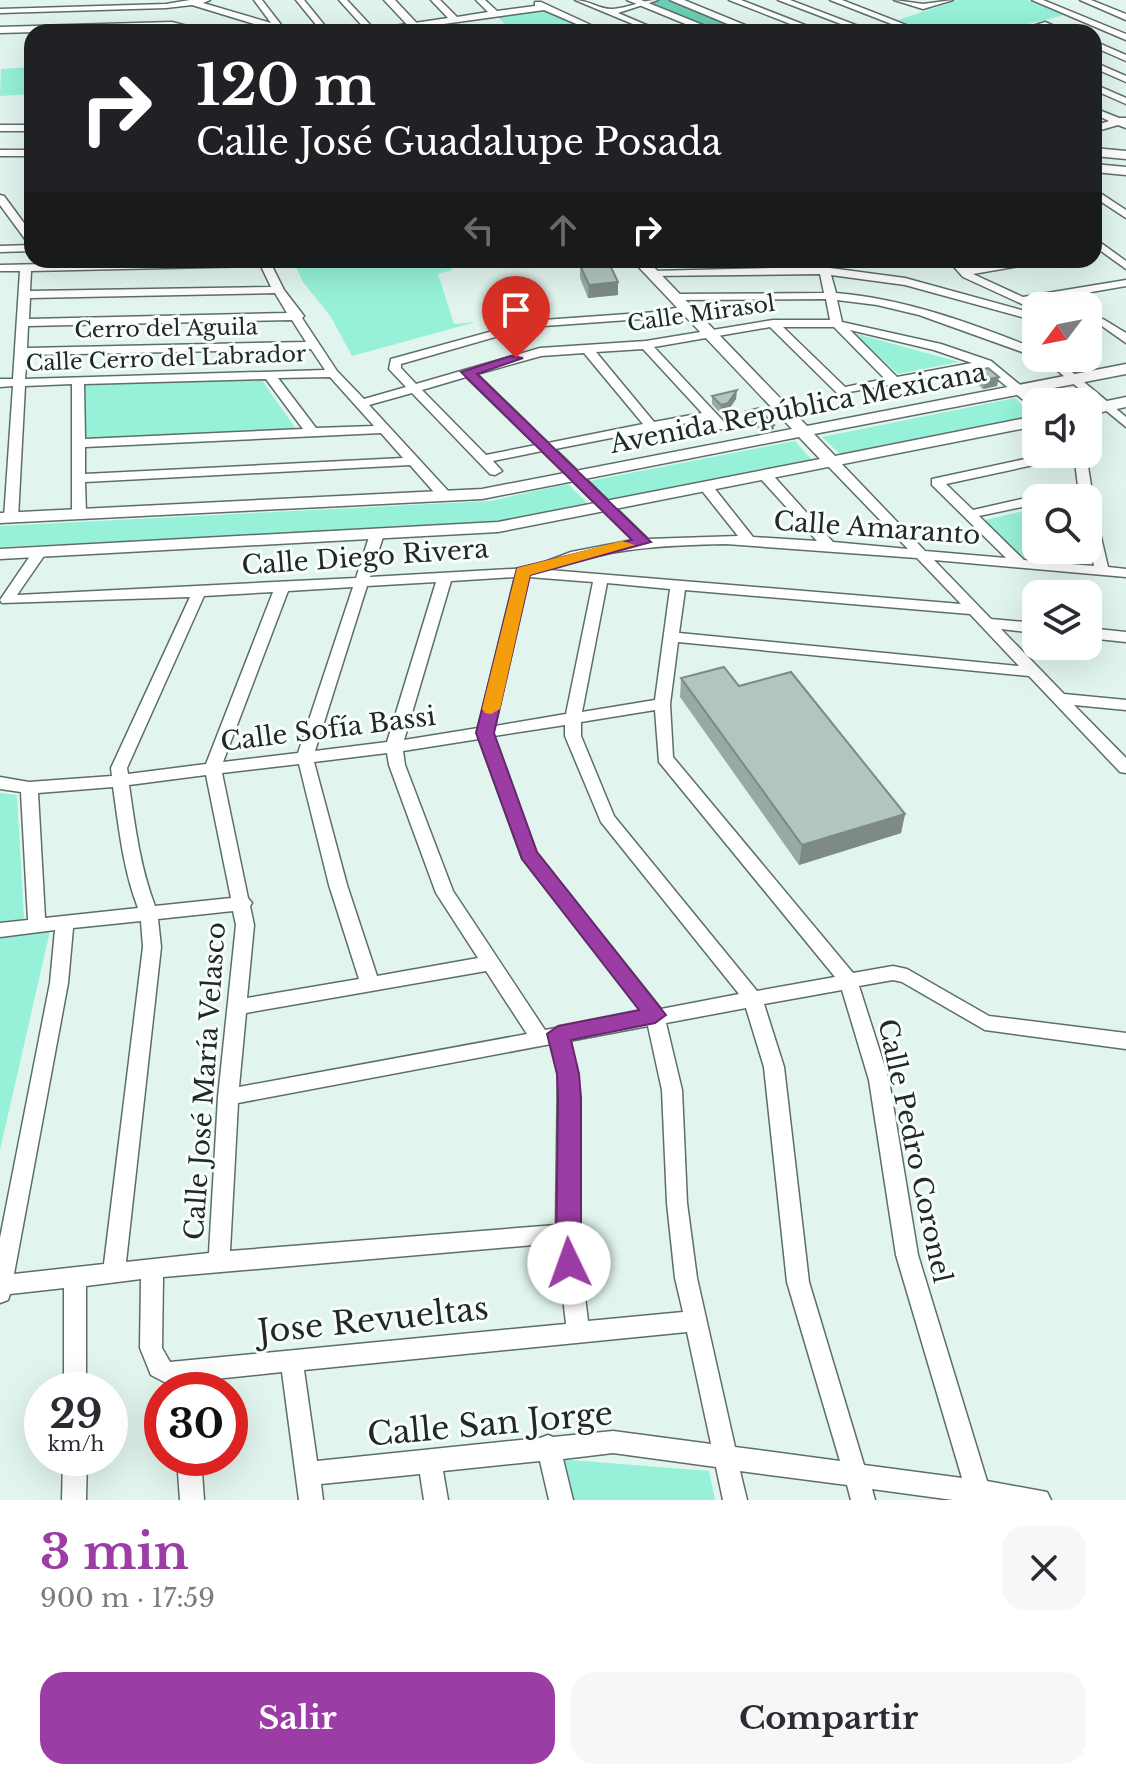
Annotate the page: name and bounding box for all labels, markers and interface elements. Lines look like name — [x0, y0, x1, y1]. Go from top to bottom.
text: 120 m — [196, 51, 376, 120]
icon: right — [64, 56, 168, 160]
text: Calle José Guadalupe Posada — [196, 120, 722, 165]
icon: left — [457, 208, 501, 252]
icon: ahead — [541, 208, 585, 252]
icon: right — [625, 208, 669, 252]
pin — [482, 276, 550, 358]
icon: arrive — [494, 288, 538, 332]
street label: Calle Mirasol — [626, 290, 777, 337]
north arrow — [1022, 292, 1102, 372]
map controls — [1022, 292, 1102, 660]
street label: Cerro del Aguila — [74, 313, 259, 344]
street label: Calle Cerro del Labrador — [25, 340, 307, 377]
street label: Avenida República Mexicana — [606, 356, 989, 460]
button: sound — [1022, 388, 1102, 468]
button: search — [1022, 484, 1102, 564]
street label: Calle Amaranto — [772, 505, 982, 551]
street label: Calle Diego Rivera — [240, 532, 490, 582]
button: layers — [1022, 580, 1102, 660]
street label: Calle Sofía Bassi — [219, 700, 437, 758]
street label: Calle José María Velasco — [178, 921, 232, 1241]
street label: Calle Pedro Coronel — [871, 1016, 959, 1286]
position arrow — [527, 1221, 611, 1305]
street label: Jose Revueltas — [252, 1288, 490, 1352]
speed limit sign: 30 — [144, 1372, 248, 1476]
text: 29 — [50, 1389, 103, 1439]
street label: Calle San Jorge — [365, 1393, 615, 1455]
text: km/h — [48, 1432, 104, 1456]
text: 3 min — [40, 1522, 189, 1582]
button: close — [1002, 1526, 1086, 1610]
text: 900 m · 17:59 — [40, 1582, 215, 1614]
button: Salir — [40, 1672, 555, 1764]
button: Compartir — [571, 1672, 1086, 1764]

